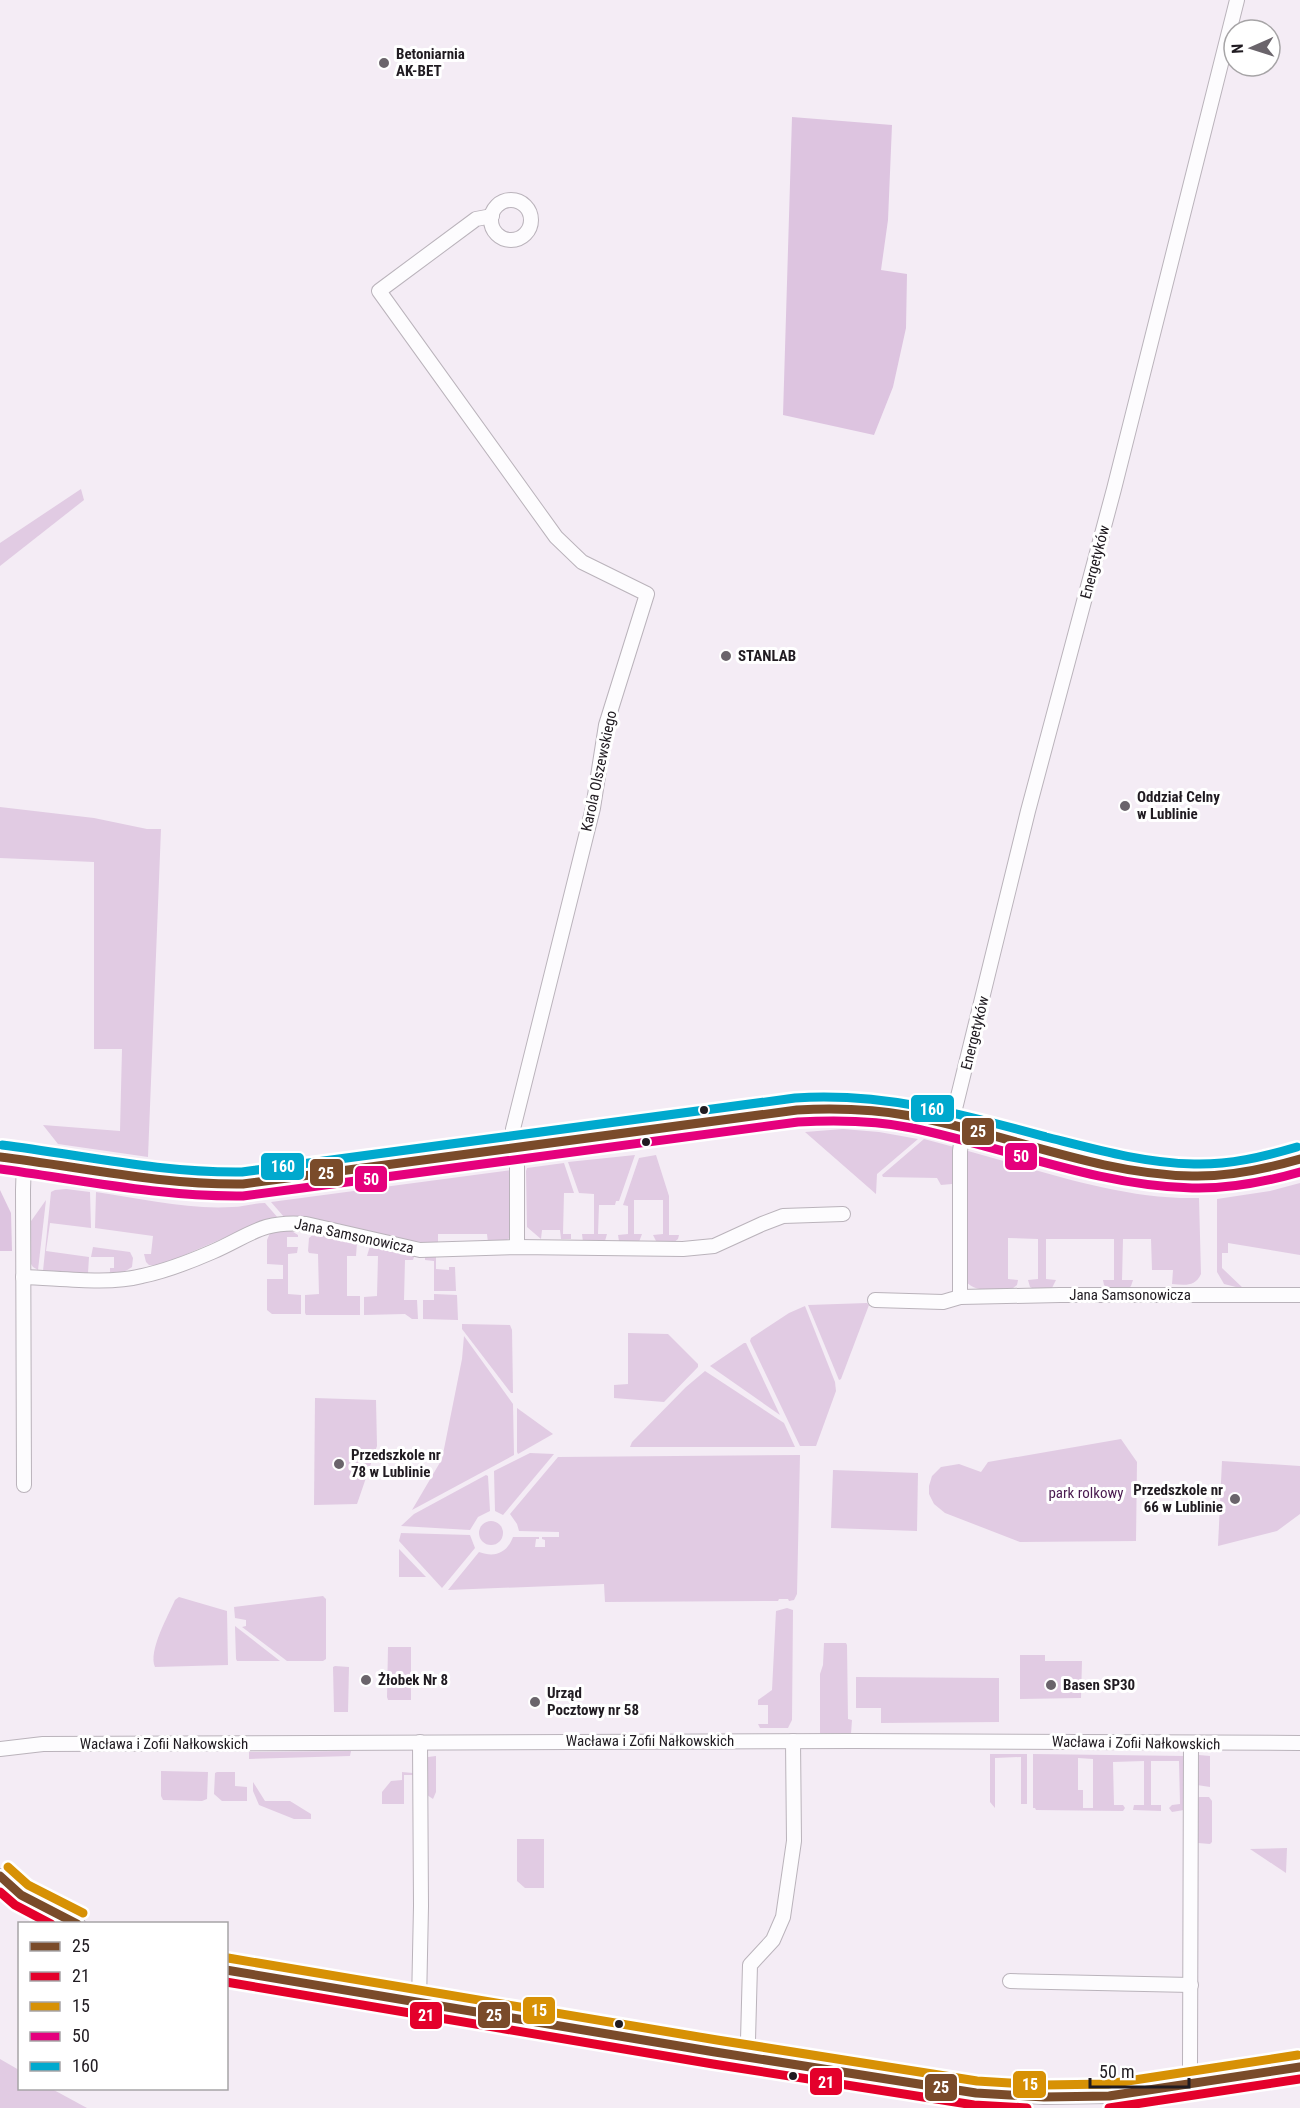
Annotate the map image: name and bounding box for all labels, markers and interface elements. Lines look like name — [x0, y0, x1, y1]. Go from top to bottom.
north arrow — [1222, 18, 1282, 78]
text: N — [1228, 43, 1247, 54]
place label: Betoniarnia AK-BET — [396, 45, 465, 80]
marker: Betoniarnia AK-BET — [377, 56, 391, 70]
street label: Energetyków — [1077, 523, 1114, 601]
place label: STANLAB — [738, 647, 796, 665]
marker: STANLAB — [719, 649, 733, 663]
street label: Karola Olszewskiego — [577, 709, 621, 833]
place label: Oddział Celny w Lublinie — [1137, 788, 1220, 823]
marker: Oddział Celny w Lublinie — [1118, 799, 1132, 813]
street label: Energetyków — [957, 994, 993, 1072]
line badge: 160 — [910, 1094, 955, 1123]
text: 160 — [920, 1100, 944, 1119]
unlabelled marker — [698, 1104, 710, 1116]
line badge: 25 — [961, 1117, 995, 1146]
text: 25 — [970, 1122, 986, 1141]
unlabelled marker — [640, 1136, 652, 1148]
line badge: 50 — [1004, 1142, 1038, 1171]
text: 50 — [1013, 1147, 1029, 1166]
line badge: 160 — [260, 1152, 305, 1181]
text: 160 — [271, 1157, 295, 1176]
line badge: 25 — [309, 1158, 344, 1187]
text: 25 — [318, 1164, 334, 1183]
line badge: 50 — [354, 1165, 388, 1193]
text: 50 — [363, 1170, 379, 1189]
street label: Jana Samsonowicza — [293, 1215, 415, 1257]
street label: Jana Samsonowicza — [1069, 1286, 1191, 1304]
place label: Przedszkole nr 78 w Lublinie — [351, 1446, 441, 1481]
marker: Przedszkole nr 78 w Lublinie — [332, 1457, 346, 1471]
place label: Przedszkole nr 66 w Lublinie — [1133, 1481, 1223, 1516]
park label: park rolkowy — [1048, 1484, 1124, 1502]
marker: Przedszkole nr 66 w Lublinie — [1228, 1492, 1242, 1506]
place label: Żłobek Nr 8 — [378, 1671, 448, 1689]
marker: Żłobek Nr 8 — [359, 1673, 373, 1687]
place label: Basen SP30 — [1063, 1676, 1135, 1694]
marker: Basen SP30 — [1044, 1678, 1058, 1692]
place label: Urząd Pocztowy nr 58 — [547, 1684, 639, 1719]
marker: Urząd Pocztowy nr 58 — [528, 1695, 542, 1709]
street label: Wacława i Zofii Nałkowskich — [566, 1732, 734, 1750]
street label: Wacława i Zofii Nałkowskich — [1052, 1733, 1220, 1753]
street label: Wacława i Zofii Nałkowskich — [80, 1735, 248, 1753]
legend — [18, 1922, 228, 2090]
text: 25 — [72, 1935, 90, 1956]
text: 21 — [72, 1965, 90, 1986]
text: 15 — [72, 1995, 90, 2016]
line badge: 15 — [522, 1996, 556, 2025]
line badge: 21 — [409, 2001, 443, 2030]
line badge: 25 — [477, 2001, 511, 2029]
text: 15 — [531, 2001, 547, 2020]
text: 21 — [418, 2006, 434, 2025]
text: 25 — [486, 2006, 502, 2025]
unlabelled marker — [613, 2018, 625, 2030]
text: 50 — [72, 2025, 90, 2046]
scale bar — [1090, 2051, 1189, 2089]
text: 160 — [72, 2055, 99, 2076]
text: 50 m — [1099, 2061, 1134, 2082]
line badge: 21 — [809, 2067, 843, 2096]
unlabelled marker — [787, 2070, 799, 2082]
line badge: 15 — [1012, 2070, 1047, 2099]
text: 21 — [818, 2073, 834, 2092]
line badge: 25 — [924, 2073, 958, 2102]
text: 15 — [1022, 2075, 1038, 2094]
text: 25 — [933, 2078, 949, 2097]

